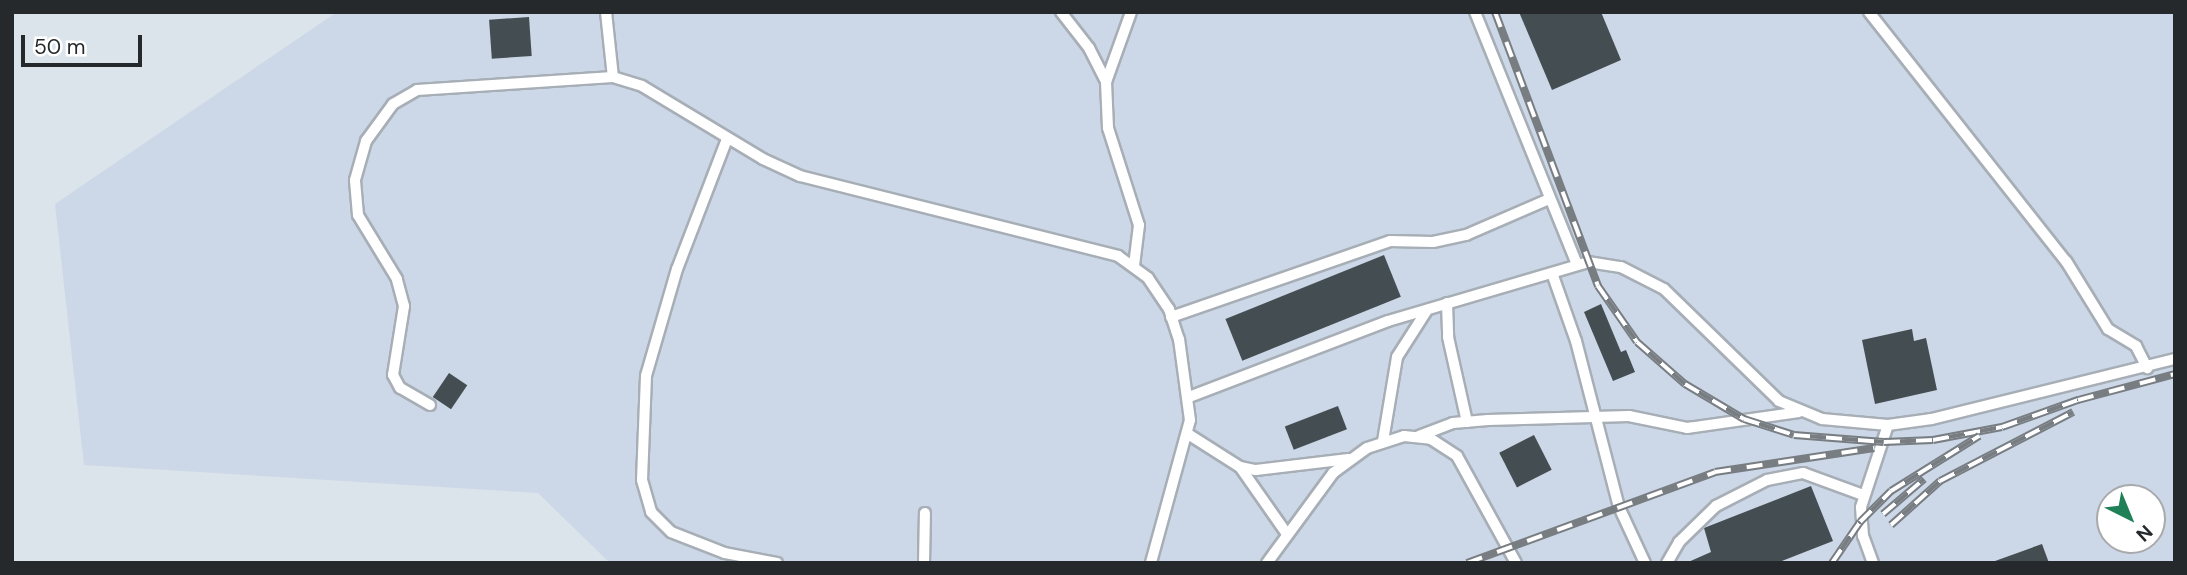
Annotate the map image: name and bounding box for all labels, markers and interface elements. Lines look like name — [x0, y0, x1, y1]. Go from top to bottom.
scale bar — [24, 21, 145, 65]
text: 50 m — [34, 33, 85, 61]
north arrow — [2096, 484, 2166, 554]
text: N — [2131, 519, 2158, 547]

